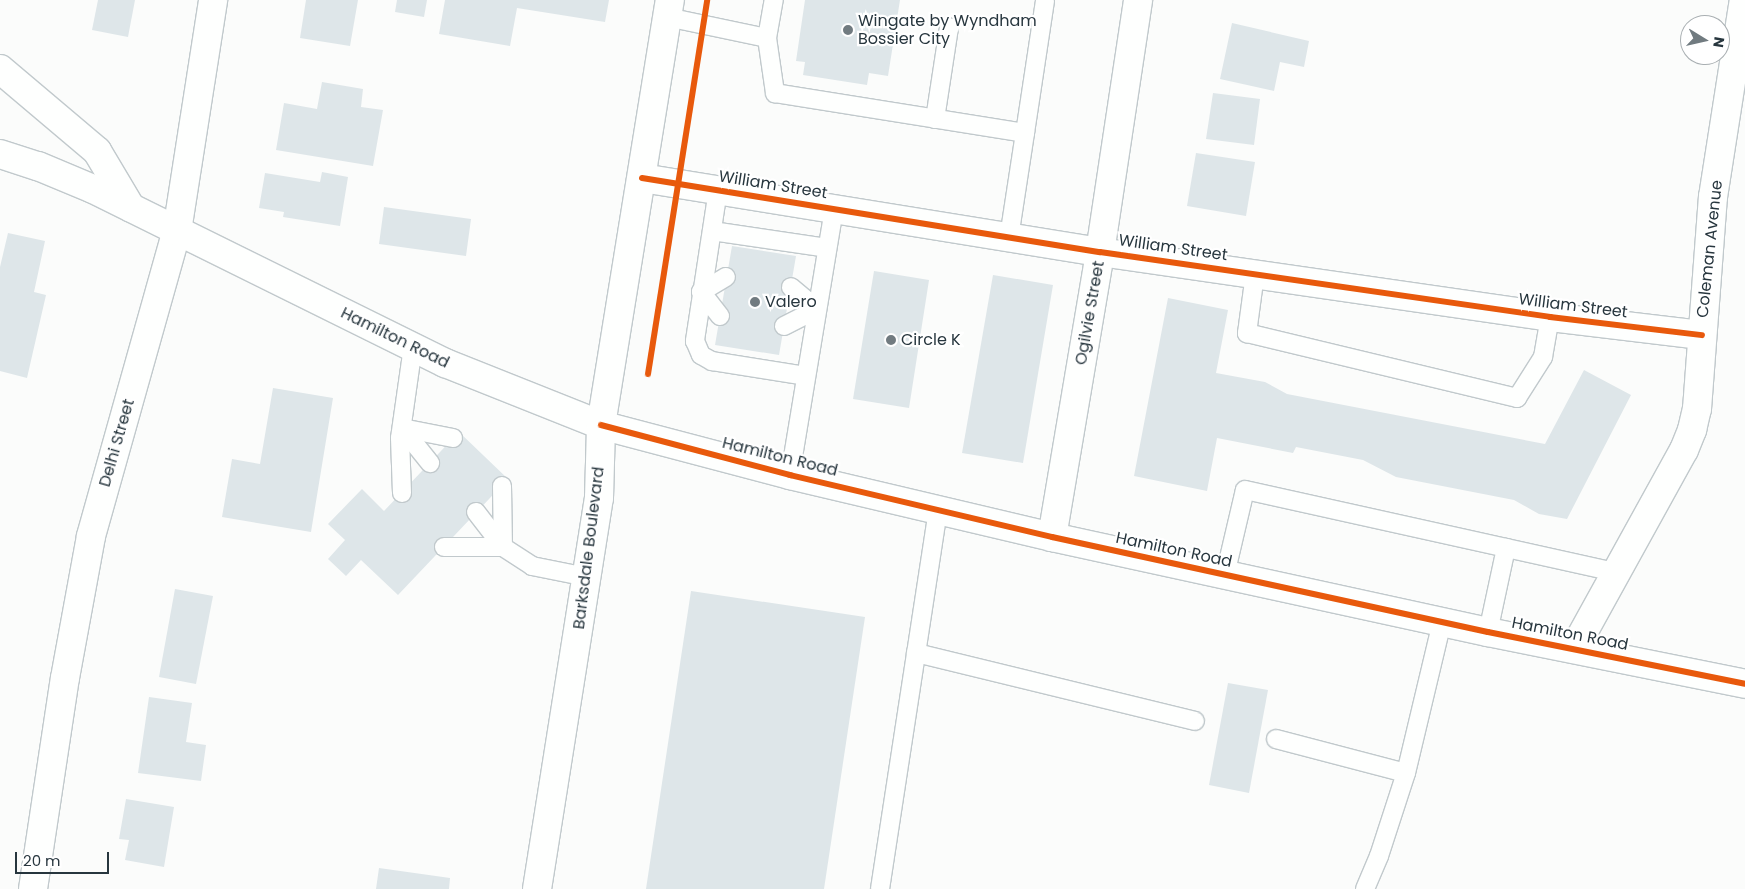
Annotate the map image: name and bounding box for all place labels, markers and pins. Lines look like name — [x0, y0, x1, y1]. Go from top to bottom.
place label: Wingate by Wyndham Bossier City — [858, 11, 1037, 49]
marker: Wingate by Wyndham Bossier City — [842, 24, 854, 36]
place label: Valero — [765, 292, 817, 312]
marker: Valero — [749, 296, 761, 308]
place label: Circle K — [901, 330, 961, 350]
marker: Circle K — [885, 334, 897, 346]

